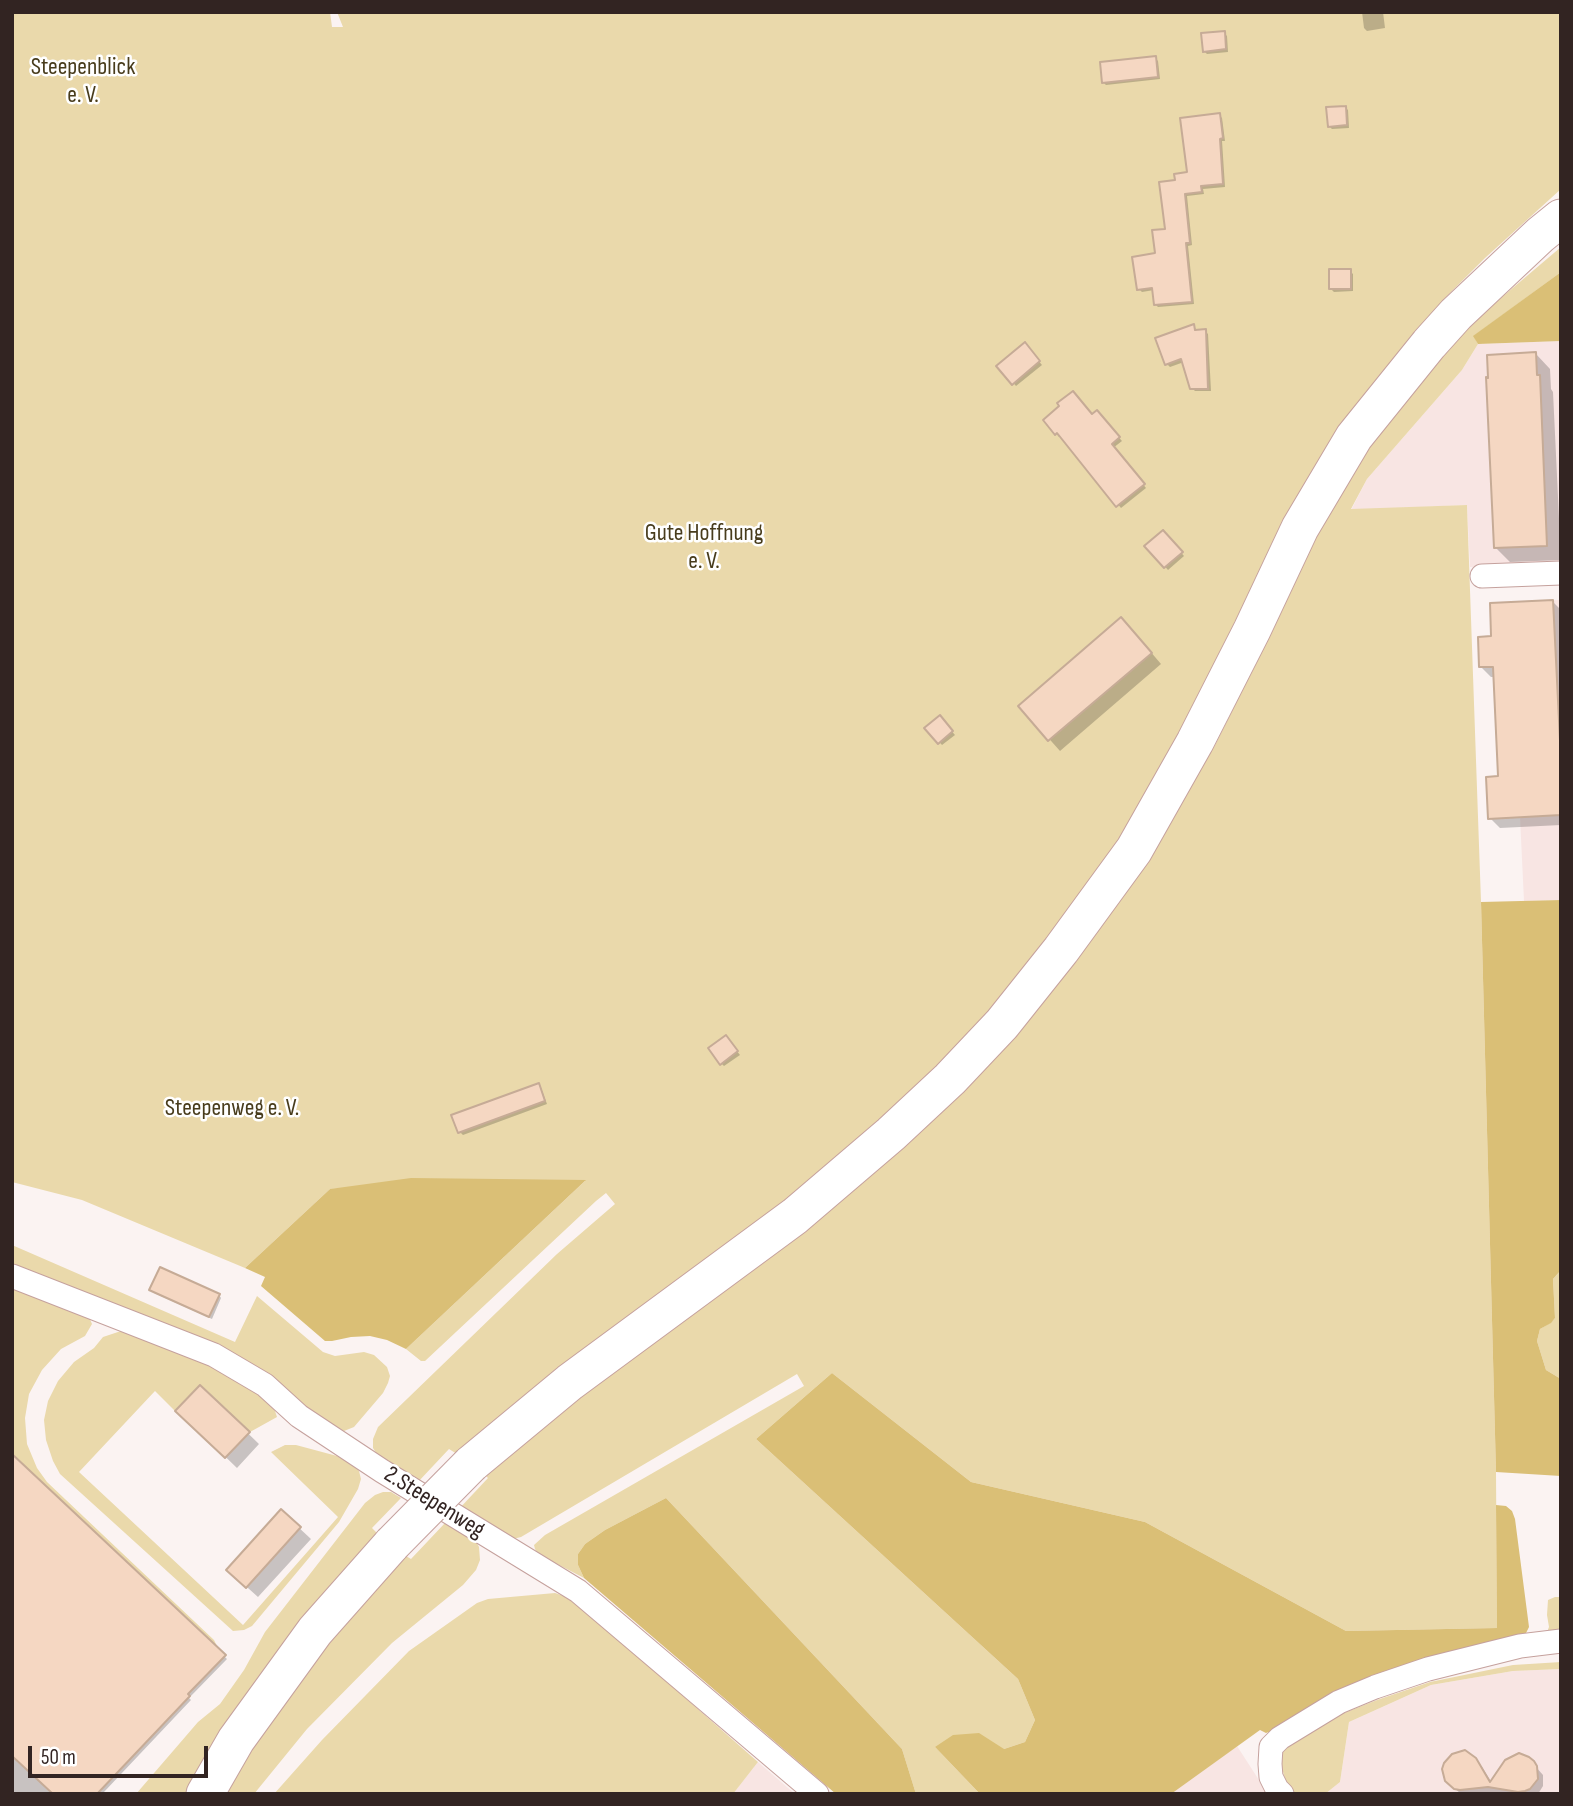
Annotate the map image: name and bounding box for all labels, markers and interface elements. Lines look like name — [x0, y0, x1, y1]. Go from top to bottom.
park label: Steepenblick e. V. — [31, 54, 135, 110]
park label: Gute Hoffnung e. V. — [645, 520, 763, 576]
park label: Steepenweg e. V. — [165, 1095, 299, 1123]
street label: 2.Steepenweg — [378, 1461, 490, 1545]
scale bar — [32, 1732, 212, 1776]
text: 50 m — [41, 1745, 76, 1770]

